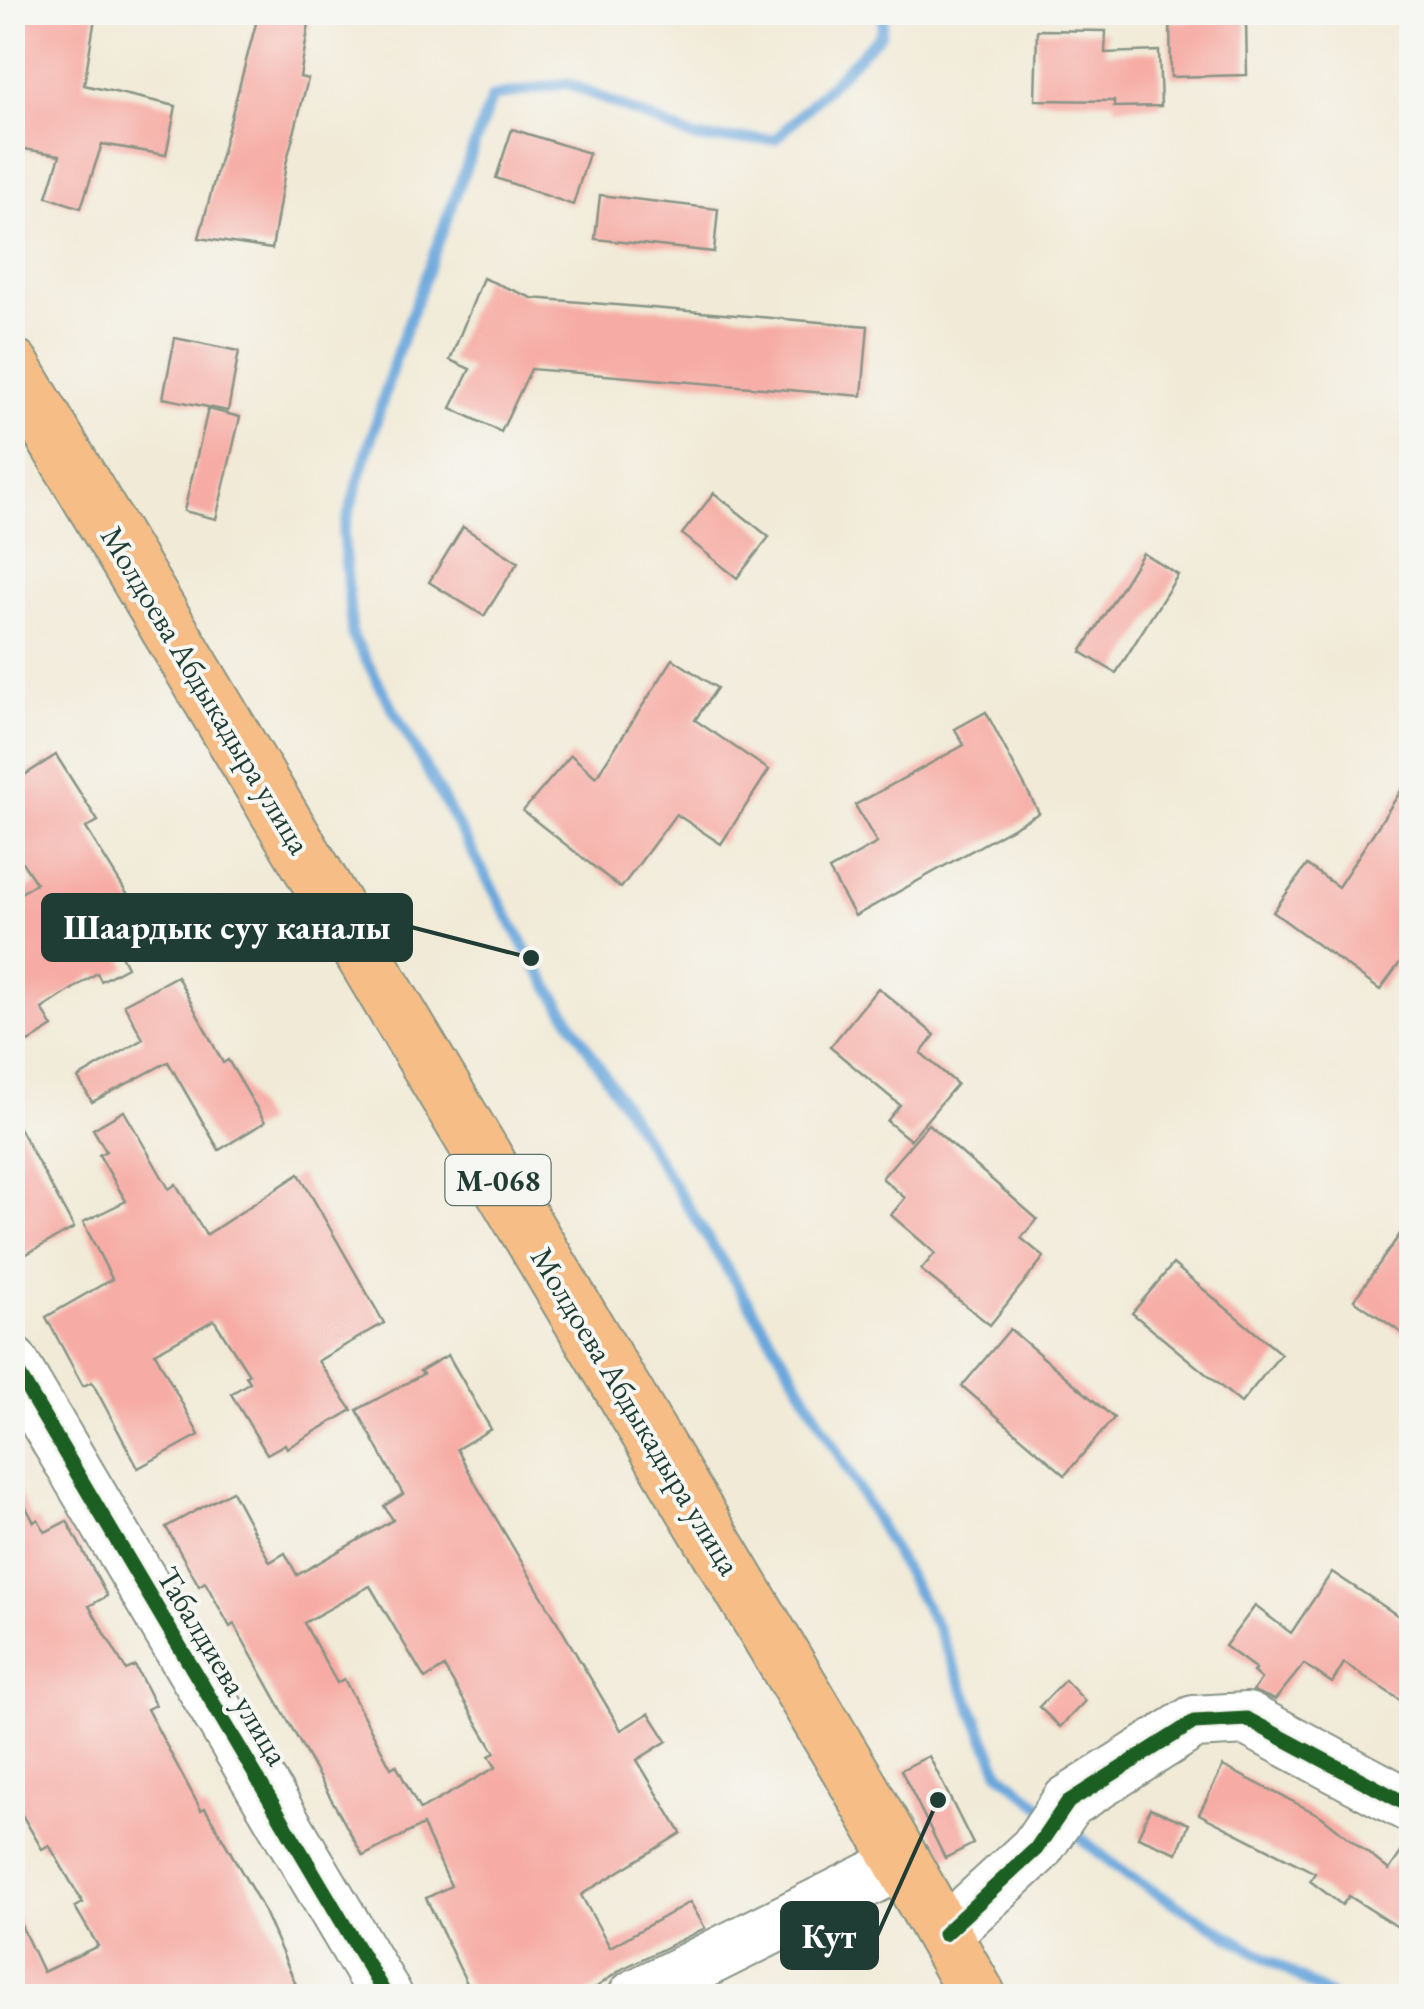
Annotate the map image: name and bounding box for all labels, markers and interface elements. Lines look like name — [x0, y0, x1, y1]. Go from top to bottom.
street label: Молдоева Абдыкадыра улица — [91, 518, 321, 862]
callout: Шаардык суу каналы — [43, 895, 411, 960]
text: Шаардык суу каналы — [63, 904, 391, 949]
road number: М-068 — [446, 1155, 550, 1205]
street label: Молдоева Абдыкадыра улица — [521, 1239, 751, 1583]
street label: Табалдиева улица — [147, 1559, 299, 1773]
callout: Кут — [782, 1903, 877, 1968]
text: Кут — [801, 1913, 857, 1958]

